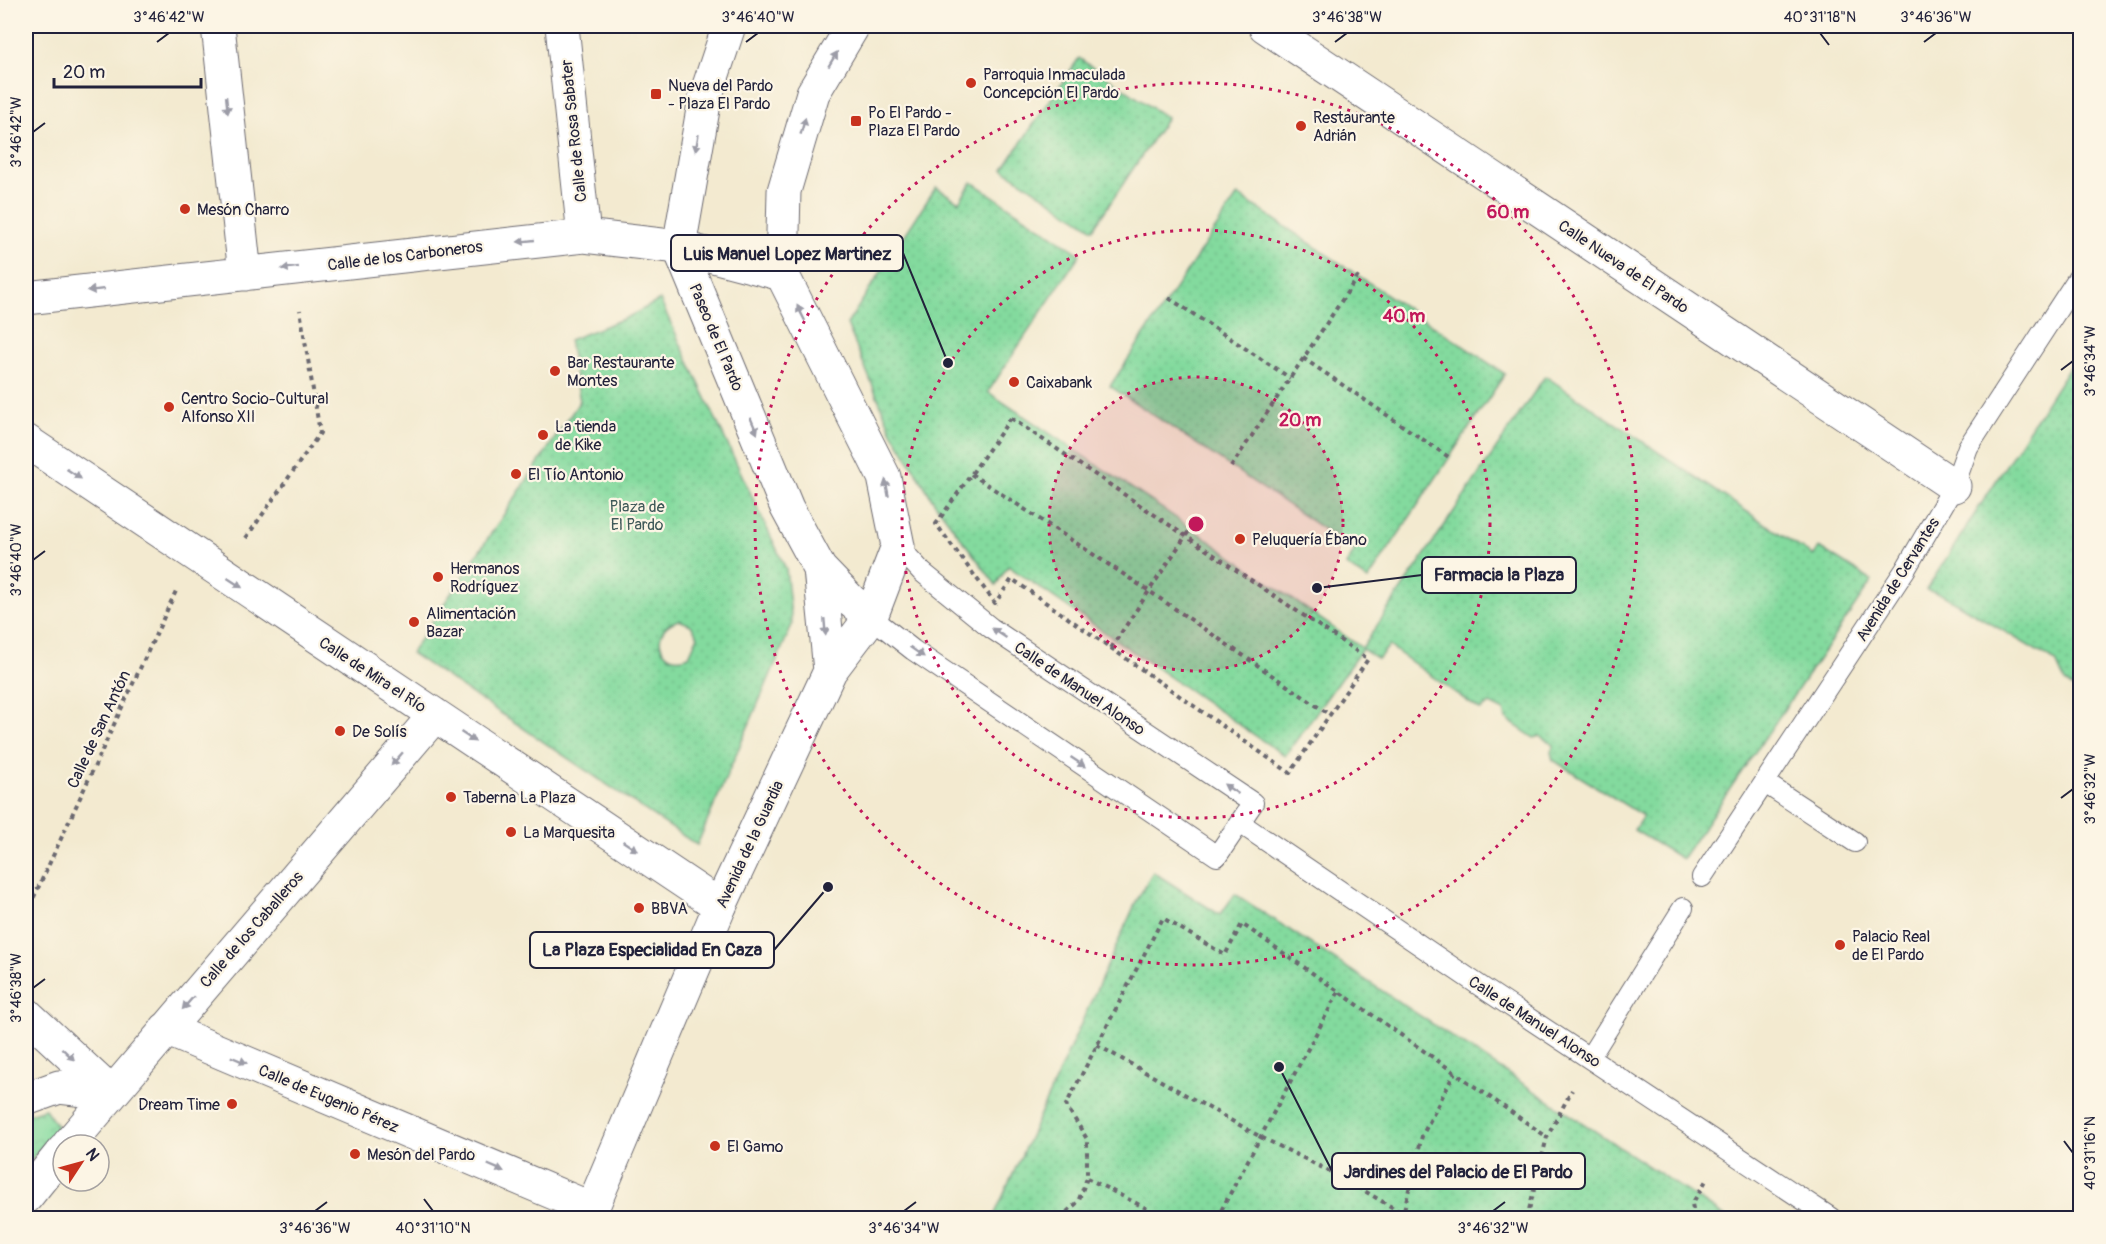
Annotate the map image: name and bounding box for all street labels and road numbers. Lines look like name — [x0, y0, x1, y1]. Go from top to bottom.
street label: Calle de Rosa Sabater — [557, 58, 591, 203]
street label: Calle Nueva de El Pardo — [1554, 216, 1693, 318]
street label: Calle de los Carboneros — [326, 237, 484, 275]
street label: Paseo de El Pardo — [684, 281, 748, 395]
street label: Avenida de Cervantes — [1852, 514, 1944, 645]
street label: Calle de Mira el Río — [315, 633, 430, 717]
street label: Calle de Manuel Alonso — [1010, 638, 1149, 740]
street label: Calle de San Antón — [63, 667, 135, 792]
street label: Avenida de la Guardia — [712, 777, 788, 911]
street label: Calle de los Caballeros — [196, 867, 308, 992]
street label: Calle de Manuel Alonso — [1465, 972, 1605, 1072]
street label: Calle de Eugenio Pérez — [255, 1060, 402, 1138]

